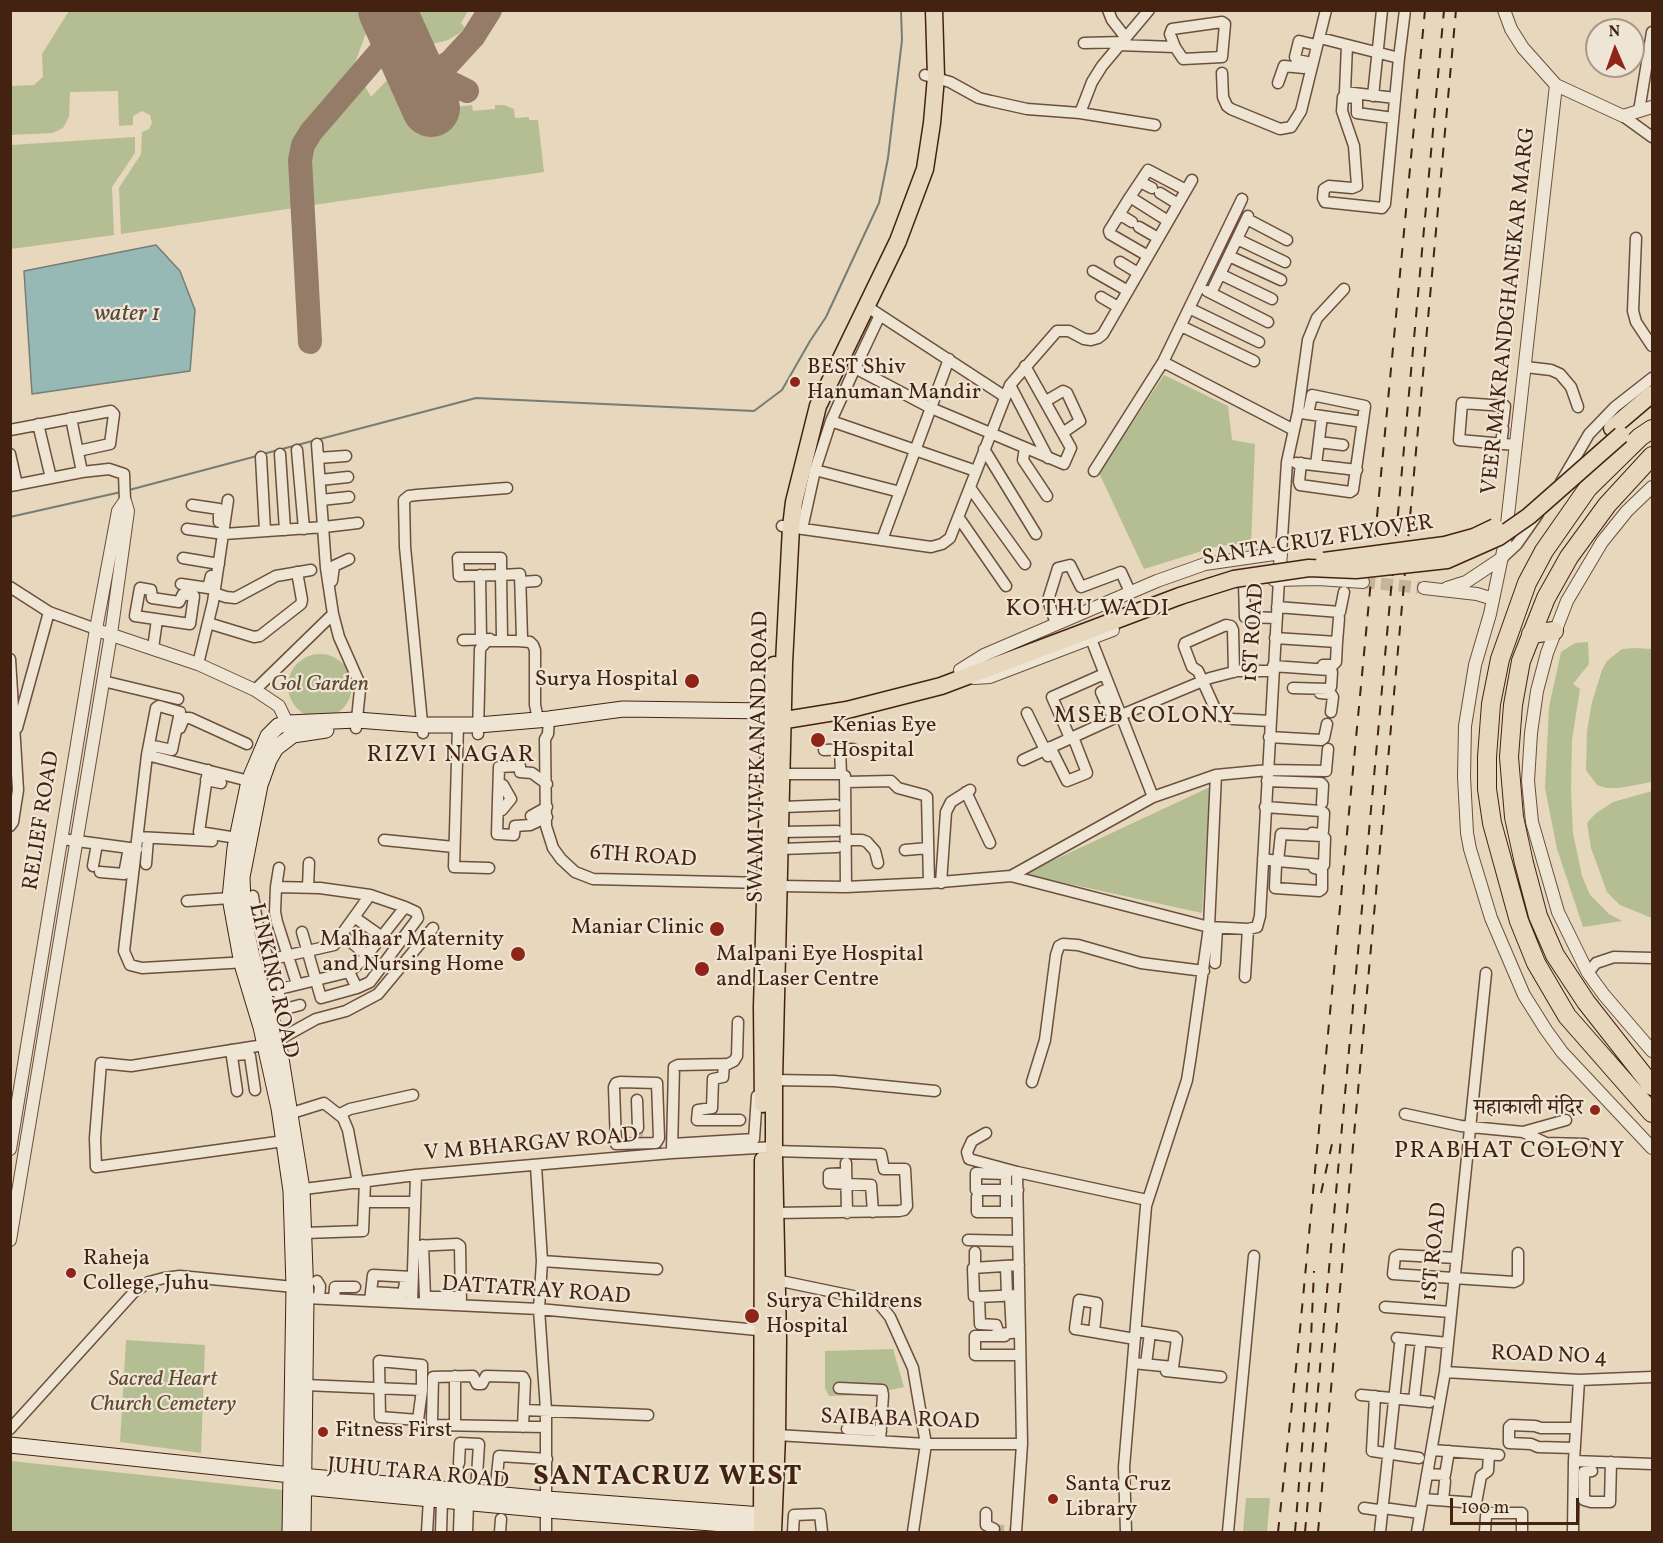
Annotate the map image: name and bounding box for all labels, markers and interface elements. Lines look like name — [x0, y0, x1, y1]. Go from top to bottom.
north arrow — [1585, 18, 1645, 78]
text: N — [1608, 21, 1621, 43]
street label: VEER MAKRANDGHANEKAR MARG — [1478, 126, 1542, 496]
water label: water 1 — [94, 302, 160, 330]
place label: BEST Shiv Hanuman Mandir — [807, 356, 981, 408]
marker: BEST Shiv Hanuman Mandir — [788, 375, 802, 389]
street label: SANTA CRUZ FLYOVER — [1201, 511, 1435, 573]
street label: 1ST ROAD — [1238, 583, 1272, 683]
district label: KOTHU WADI — [1006, 597, 1170, 625]
street label: SWAMI VIVEKANAND ROAD — [744, 611, 776, 903]
place label: Surya Hospital — [535, 668, 678, 694]
marker: Surya Hospital — [683, 672, 701, 690]
park label: Gol Garden — [271, 673, 369, 699]
district label: MSEB COLONY — [1054, 704, 1236, 732]
place label: Kenias Eye Hospital — [832, 714, 936, 766]
marker: Kenias Eye Hospital — [809, 731, 827, 749]
district label: RIZVI NAGAR — [366, 743, 536, 771]
street label: RELIEF ROAD — [19, 750, 67, 892]
street label: 6TH ROAD — [589, 841, 697, 875]
street label: LINKING ROAD — [241, 901, 303, 1061]
place label: Maniar Clinic — [571, 916, 704, 942]
marker: Maniar Clinic — [708, 920, 726, 938]
place label: Malhaar Maternity and Nursing Home — [320, 928, 504, 980]
place label: Malpani Eye Hospital and Laser Centre — [716, 943, 924, 994]
marker: Malhaar Maternity and Nursing Home — [509, 945, 527, 963]
marker: Malpani Eye Hospital and Laser Centre — [693, 960, 711, 978]
place label: महाकाली मंदिर — [1474, 1097, 1583, 1123]
marker: महाकाली मंदिर — [1588, 1103, 1602, 1117]
street label: V M BHARGAV ROAD — [423, 1124, 639, 1168]
district label: PRABHAT COLONY — [1394, 1139, 1626, 1167]
street label: 1ST ROAD — [1418, 1201, 1454, 1303]
place label: Raheja College, Juhu — [83, 1247, 209, 1298]
marker: Raheja College, Juhu — [64, 1266, 78, 1280]
street label: DATTATRAY ROAD — [441, 1272, 631, 1312]
place label: Surya Childrens Hospital — [766, 1290, 922, 1342]
marker: Surya Childrens Hospital — [743, 1307, 761, 1325]
street label: ROAD NO 4 — [1490, 1342, 1608, 1372]
park label: Sacred Heart Church Cemetery — [90, 1368, 236, 1420]
street label: SAIBABA ROAD — [820, 1405, 980, 1437]
place label: Fitness First — [335, 1419, 452, 1445]
marker: Fitness First — [316, 1425, 330, 1439]
street label: JUHU TARA ROAD — [326, 1454, 510, 1496]
district label: SANTACRUZ WEST — [533, 1462, 803, 1496]
place label: Santa Cruz Library — [1065, 1473, 1171, 1524]
scale bar — [1453, 1486, 1582, 1524]
marker: Santa Cruz Library — [1046, 1492, 1060, 1506]
text: 100 m — [1461, 1496, 1510, 1521]

